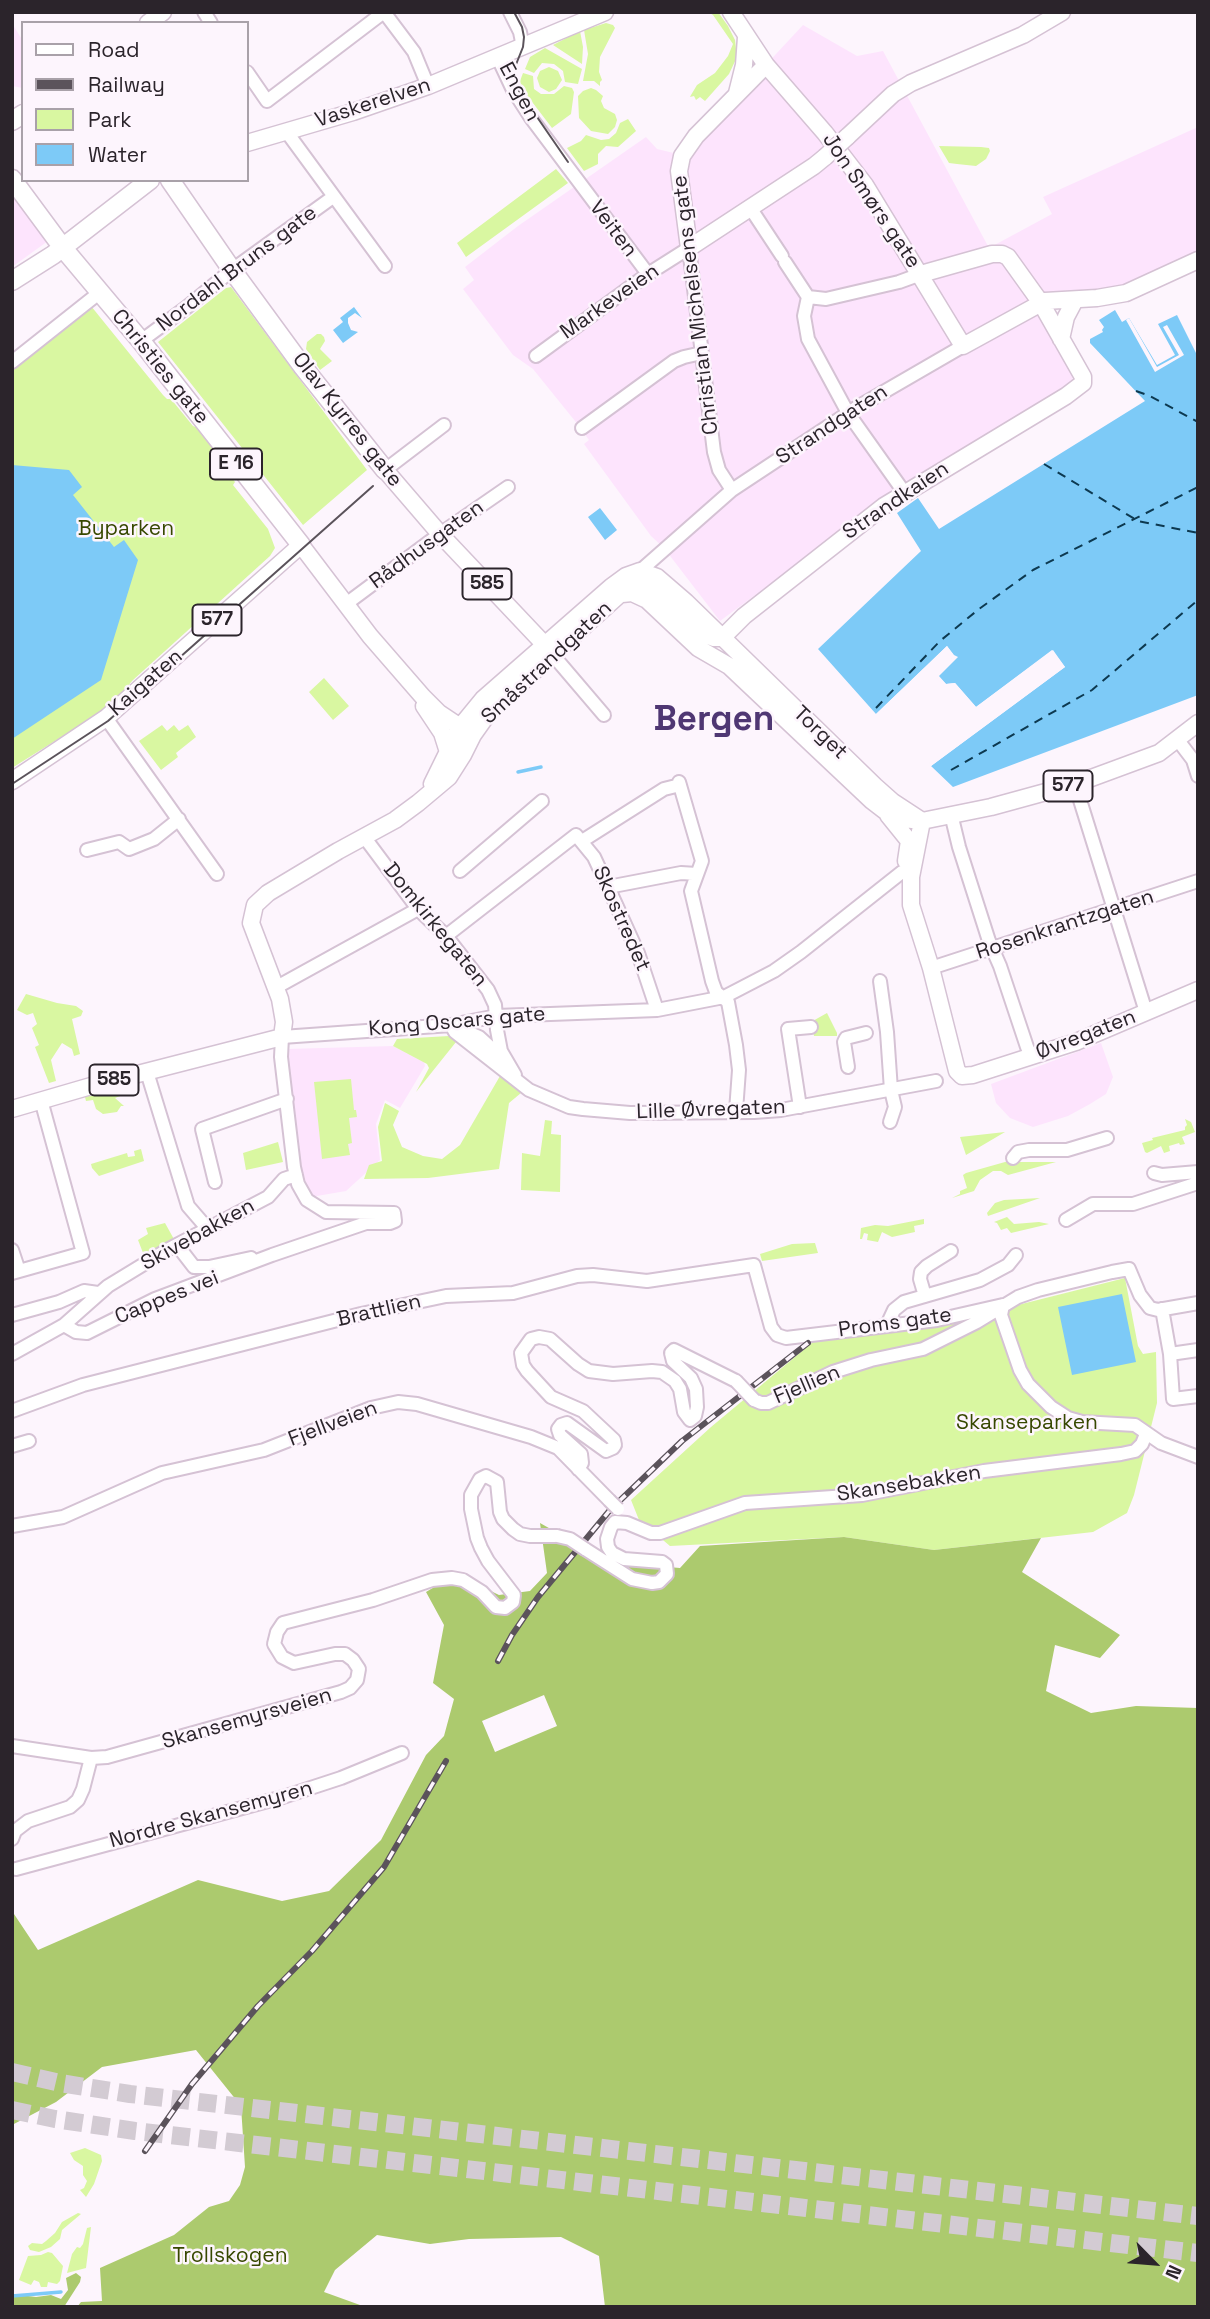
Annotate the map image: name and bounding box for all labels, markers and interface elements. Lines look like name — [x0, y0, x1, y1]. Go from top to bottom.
legend — [21, 21, 248, 182]
text: Road — [88, 36, 140, 63]
street label: Engen — [493, 58, 545, 126]
text: Railway — [88, 71, 165, 98]
street label: Vaskerelven — [312, 73, 434, 133]
text: Park — [88, 106, 132, 133]
street label: Jon Smørs gate — [816, 129, 926, 273]
text: Water — [88, 141, 147, 168]
street label: Christian Michelsens gate — [668, 174, 724, 436]
street label: Veiten — [584, 196, 642, 262]
street label: Nordahl Bruns gate — [152, 201, 322, 337]
street label: Markeveien — [556, 259, 664, 345]
street label: Christies gate — [106, 304, 214, 430]
street label: Olav Kyrres gate — [287, 348, 407, 492]
street label: Strandgaten — [771, 380, 893, 470]
road number: E 16 — [210, 449, 262, 480]
street label: Strandkaien — [838, 456, 954, 546]
street label: Rådhusgaten — [365, 495, 489, 595]
park label: Byparken — [78, 516, 174, 542]
road number: 585 — [462, 568, 512, 600]
street label: Småstrandgaten — [477, 596, 617, 730]
road number: 577 — [192, 604, 242, 636]
street label: Kaigaten — [104, 644, 188, 722]
district label: Bergen — [654, 700, 774, 742]
street label: Torget — [788, 701, 852, 765]
road number: 577 — [1044, 771, 1092, 802]
street label: Domkirkegaten — [377, 858, 493, 992]
street label: Skostredet — [587, 863, 655, 975]
street label: Rosenkrantzgaten — [973, 884, 1157, 966]
street label: Kong Oscars gate — [367, 1002, 547, 1042]
street label: Øvregaten — [1033, 1004, 1139, 1066]
road number: 585 — [90, 1064, 138, 1096]
street label: Lille Øvregaten — [636, 1095, 786, 1125]
street label: Skivebakken — [137, 1194, 259, 1276]
street label: Cappes vei — [111, 1266, 223, 1330]
street label: Brattlien — [334, 1289, 424, 1333]
street label: Proms gate — [837, 1303, 953, 1343]
street label: Fjellien — [770, 1360, 844, 1410]
street label: Fjellveien — [285, 1396, 381, 1452]
park label: Skanseparken — [956, 1410, 1098, 1436]
street label: Skansebakken — [835, 1460, 983, 1508]
street label: Skansemyrsveien — [159, 1683, 335, 1755]
street label: Nordre Skansemyren — [107, 1776, 315, 1854]
north arrow — [1119, 2228, 1189, 2298]
park label: Trollskogen — [172, 2243, 288, 2269]
text: N — [1159, 2261, 1188, 2283]

